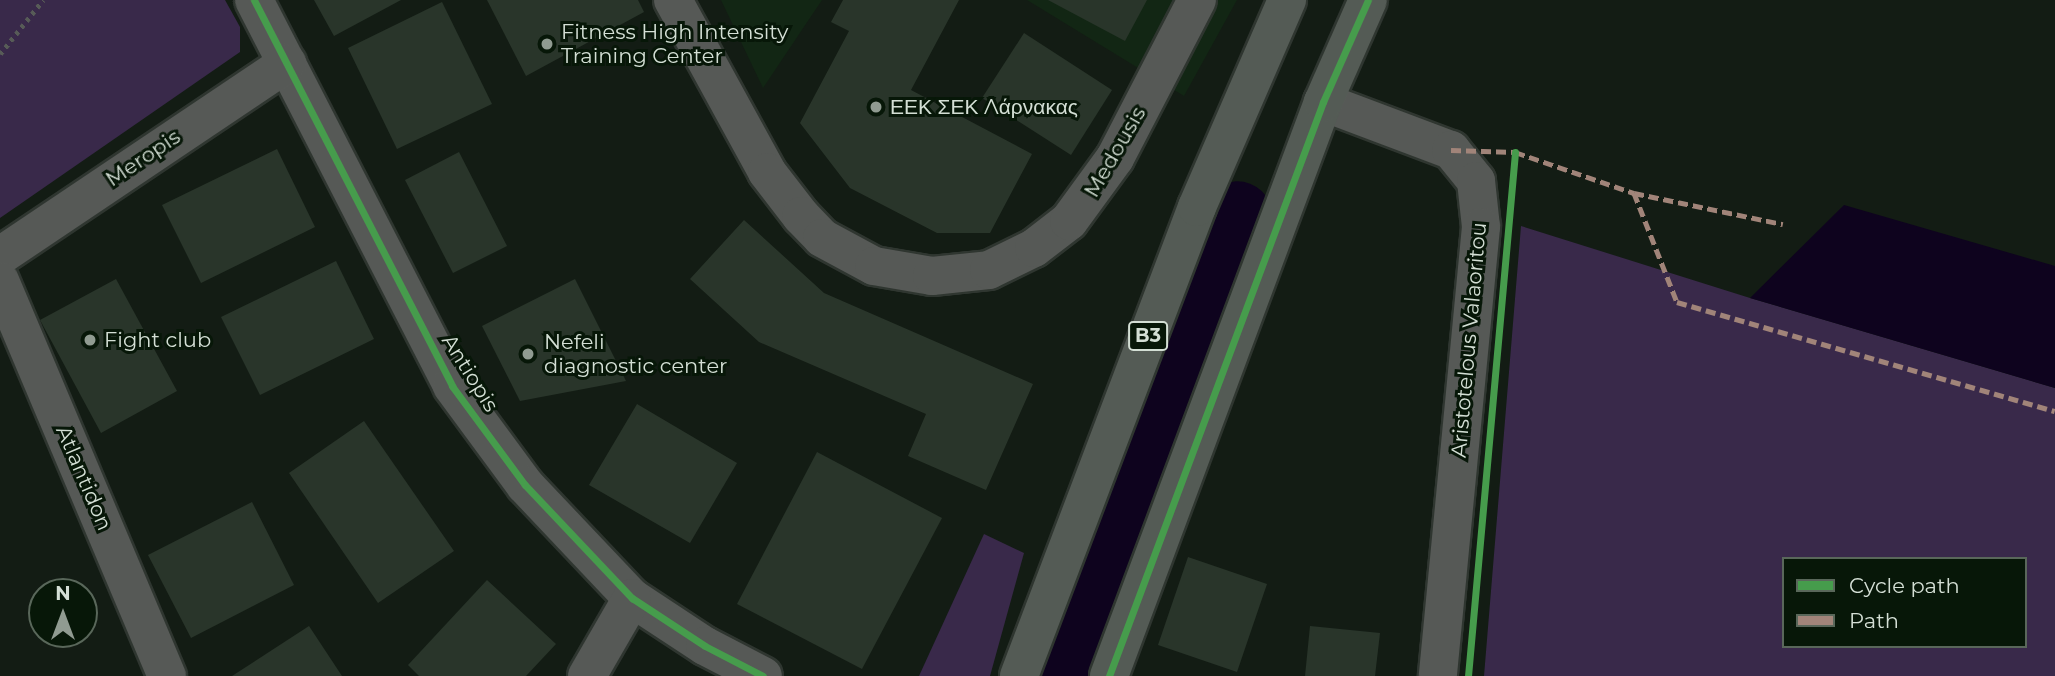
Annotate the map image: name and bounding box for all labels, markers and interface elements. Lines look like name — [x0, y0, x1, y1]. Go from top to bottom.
place label: Fitness High Intensity Training Center — [561, 19, 788, 69]
marker: Fitness High Intensity Training Center — [539, 36, 555, 52]
place label: ΕΕΚ ΣΕΚ Λάρνακας — [890, 94, 1078, 120]
marker: ΕΕΚ ΣΕΚ Λάρνακας — [868, 99, 884, 115]
street label: Medousis — [1079, 102, 1151, 202]
street label: Meropis — [101, 124, 185, 192]
street label: Aristotelous Valaoritou — [1446, 221, 1492, 459]
road number: B3 — [1127, 320, 1169, 352]
place label: Fight club — [104, 327, 211, 353]
place label: Nefeli diagnostic center — [544, 329, 728, 379]
street label: Antiopis — [436, 330, 504, 416]
marker: Fight club — [82, 332, 98, 348]
marker: Nefeli diagnostic center — [518, 344, 538, 364]
street label: Atlantidon — [51, 422, 117, 534]
legend — [1782, 557, 2027, 648]
text: Cycle path — [1849, 573, 1960, 598]
north arrow — [28, 578, 98, 648]
text: N — [55, 582, 71, 605]
text: Path — [1849, 608, 1899, 633]

